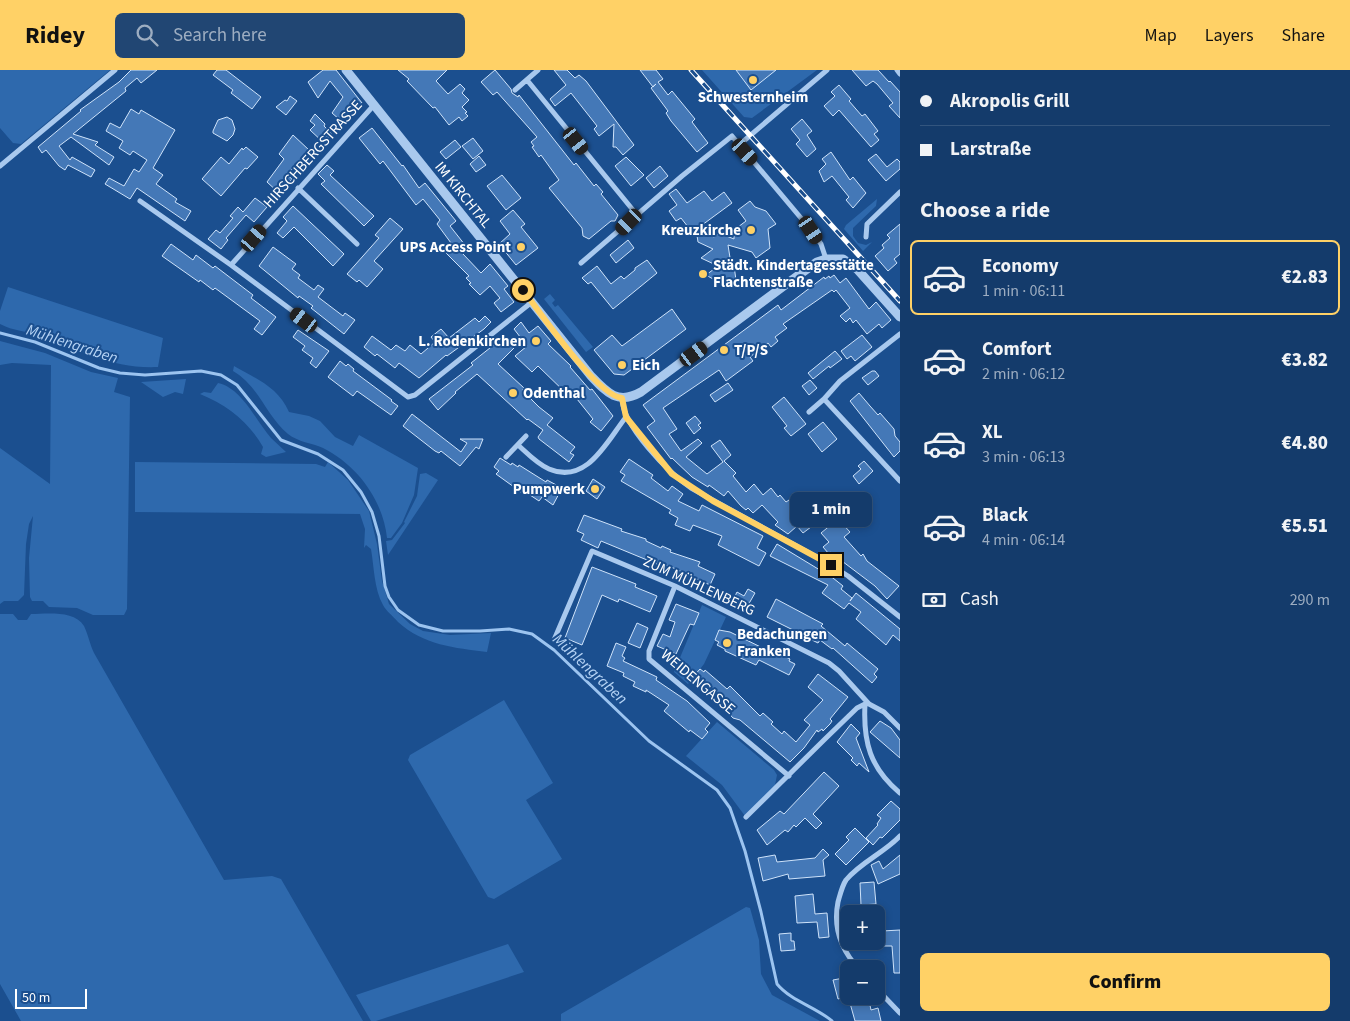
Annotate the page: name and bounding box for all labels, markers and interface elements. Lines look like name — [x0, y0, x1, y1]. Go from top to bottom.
search box — [115, 13, 465, 58]
text: Ridey — [25, 18, 85, 53]
icon: search — [133, 21, 161, 49]
text: Search here — [173, 22, 267, 49]
text: Map — [1145, 23, 1177, 48]
text: Layers — [1205, 23, 1254, 48]
text: Share — [1282, 23, 1325, 48]
marker: Schwesternheim — [747, 74, 759, 86]
place label: Schwesternheim — [698, 87, 808, 108]
text: Akropolis Grill — [950, 88, 1069, 115]
street label: HIRSCHBERGSTRASSE — [259, 95, 367, 213]
car — [560, 125, 591, 157]
car — [729, 136, 760, 168]
text: Larstraße — [950, 136, 1031, 163]
street label: IM KIRCHTAL — [430, 157, 496, 233]
text: Choose a ride — [920, 194, 1050, 226]
car — [613, 206, 644, 238]
car — [796, 213, 825, 247]
place label: Kreuzkirche — [661, 220, 741, 241]
car — [238, 222, 269, 254]
marker: Kreuzkirche — [745, 224, 757, 236]
place label: UPS Access Point — [400, 237, 511, 258]
marker: UPS Access Point — [515, 241, 527, 253]
text: Economy — [982, 253, 1059, 280]
place label: Städt. Kindertagesstätte Flachtenstraße — [713, 255, 874, 293]
icon: car — [922, 255, 967, 300]
text: €2.83 — [1282, 264, 1328, 291]
marker: Städt. Kindertagesstätte Flachtenstraße — [697, 268, 709, 280]
route start — [512, 279, 534, 301]
text: 1 min · 06:11 — [982, 280, 1065, 302]
car — [287, 305, 320, 335]
water label: Mühlengraben — [23, 319, 121, 369]
place label: L. Rodenkirchen — [418, 331, 526, 352]
marker: L. Rodenkirchen — [530, 335, 542, 347]
text: Comfort — [982, 336, 1052, 363]
icon: car — [922, 338, 967, 383]
car — [677, 339, 710, 369]
place label: T/P/S — [734, 340, 768, 361]
marker: T/P/S — [718, 344, 730, 356]
text: €3.82 — [1282, 347, 1328, 374]
place label: Eich — [632, 355, 660, 376]
marker: Eich — [616, 359, 628, 371]
text: 2 min · 06:12 — [982, 363, 1065, 385]
place label: Odenthal — [523, 383, 585, 404]
marker: Odenthal — [507, 387, 519, 399]
text: XL — [982, 419, 1003, 446]
icon: car — [922, 421, 967, 466]
text: €4.80 — [1282, 430, 1328, 457]
text: 3 min · 06:13 — [982, 446, 1065, 468]
place label: Pumpwerk — [513, 479, 586, 500]
marker: Pumpwerk — [589, 483, 601, 495]
callout: 1 min — [790, 492, 872, 528]
text: 1 min — [811, 498, 851, 520]
text: Black — [982, 502, 1028, 529]
icon: car — [922, 504, 967, 549]
text: €5.51 — [1282, 513, 1328, 540]
text: 4 min · 06:14 — [982, 529, 1065, 551]
street label: ZUM MÜHLENBERG — [640, 551, 758, 621]
route end — [820, 554, 842, 576]
icon: cash — [920, 586, 948, 614]
text: Cash — [960, 586, 999, 613]
text: 290 m — [1290, 589, 1330, 611]
place label: Bedachungen Franken — [737, 624, 827, 662]
water label: Mühlengraben — [548, 629, 632, 709]
marker: Bedachungen Franken — [721, 637, 733, 649]
street label: WEIDENGASSE — [656, 645, 740, 720]
map controls — [840, 905, 885, 1005]
button: + — [840, 905, 885, 950]
button: Confirm — [920, 953, 1330, 1011]
button: − — [840, 960, 885, 1005]
scale bar — [15, 986, 88, 1009]
text: 50 m — [22, 988, 50, 1008]

